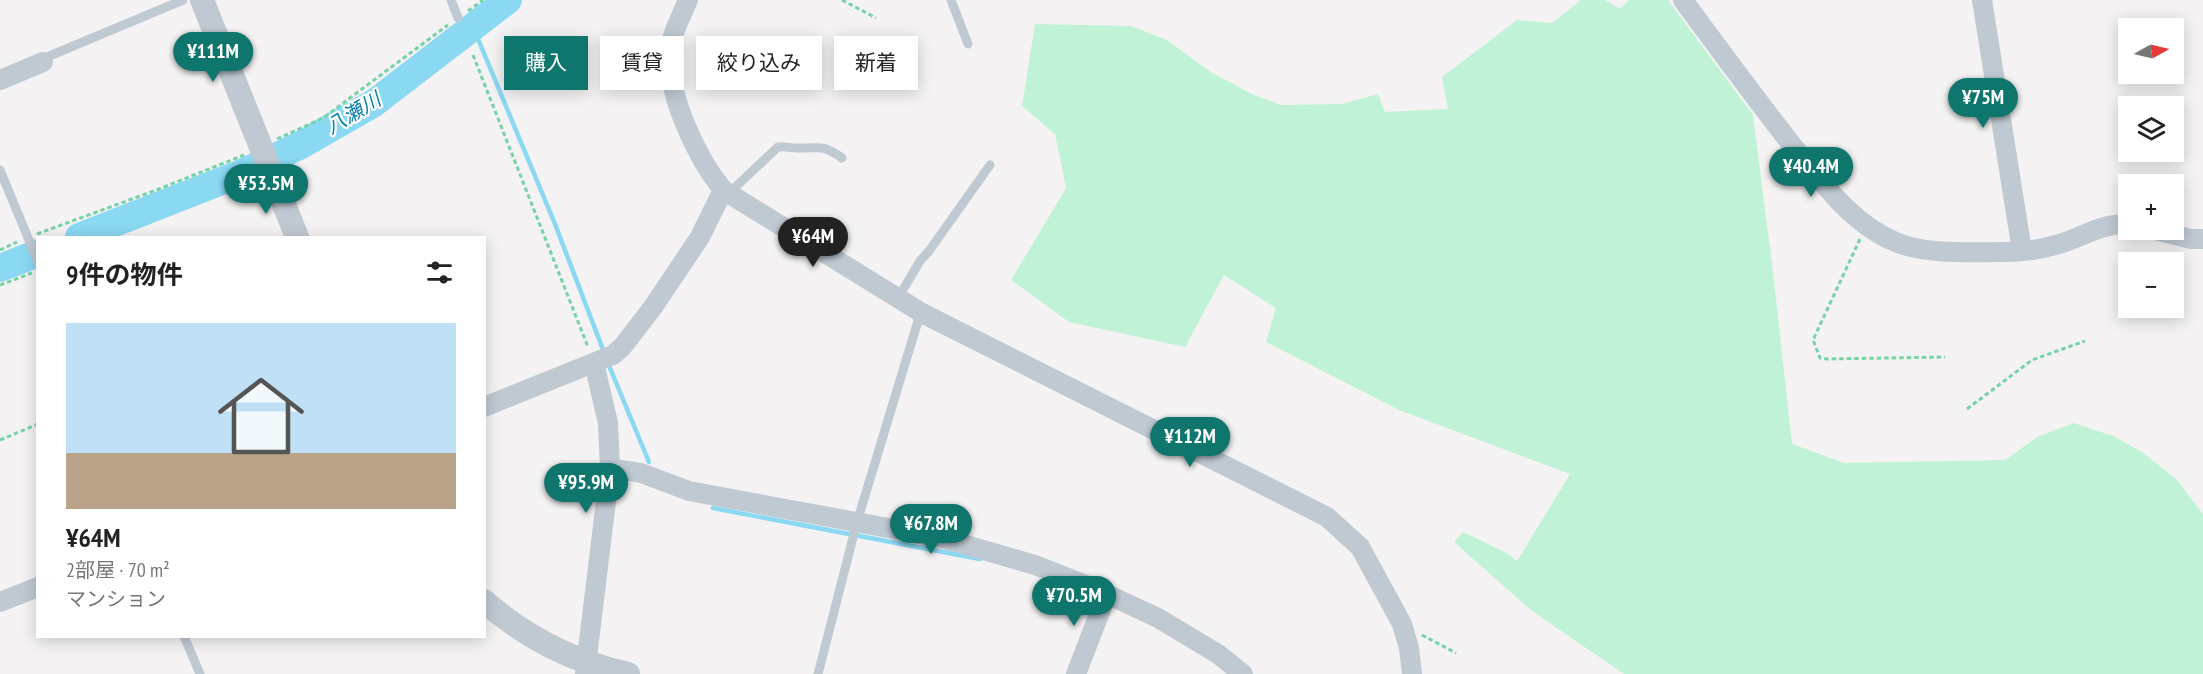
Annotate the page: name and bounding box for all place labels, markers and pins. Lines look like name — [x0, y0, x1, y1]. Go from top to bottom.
pin: ¥111M — [171, 32, 255, 83]
pin: ¥75M — [1947, 78, 2019, 129]
pin: ¥40.4M — [1762, 147, 1860, 198]
pin: ¥53.5M — [217, 164, 315, 215]
pin: ¥64M — [777, 217, 849, 268]
pin: ¥112M — [1148, 417, 1232, 468]
pin: ¥95.9M — [537, 463, 635, 514]
pin: ¥67.8M — [882, 504, 980, 555]
pin: ¥70.5M — [1025, 576, 1123, 627]

